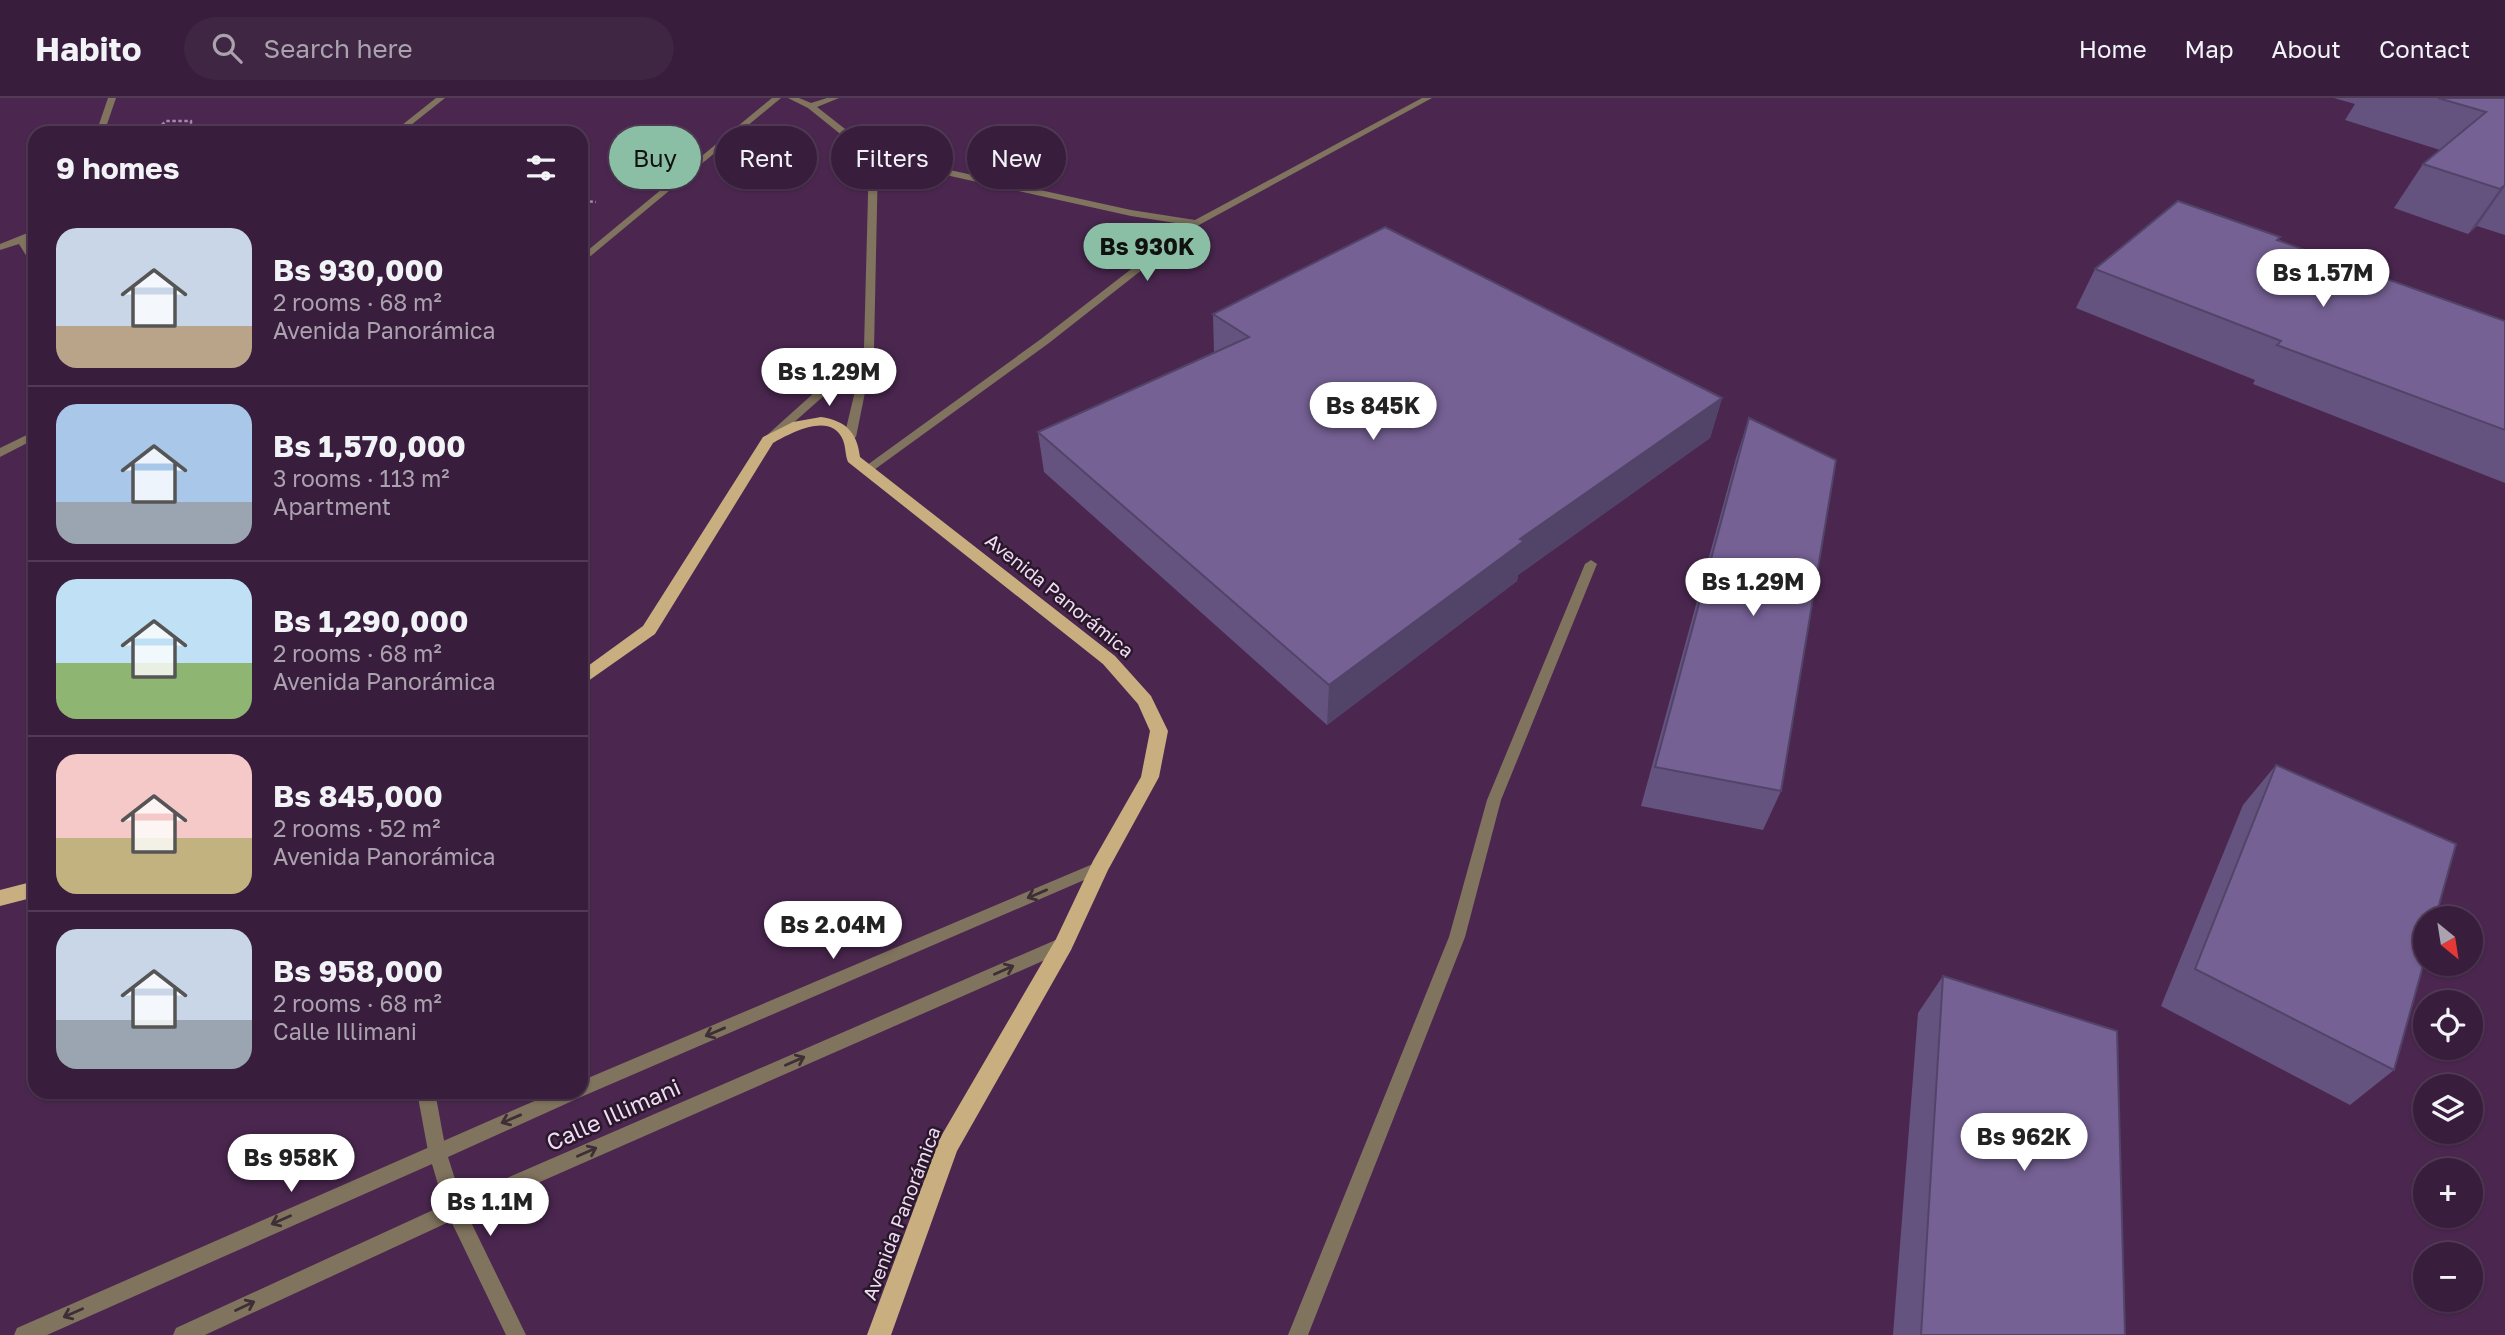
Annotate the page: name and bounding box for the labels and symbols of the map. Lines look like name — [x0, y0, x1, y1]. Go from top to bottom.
pin: Bs 930K — [1082, 223, 1212, 283]
pin: Bs 1.57M — [2251, 250, 2395, 309]
pin: Bs 1.29M — [757, 348, 901, 408]
pin: Bs 845K — [1308, 382, 1438, 442]
street label: Avenida Panorámica — [981, 528, 1139, 662]
pin: Bs 1.29M — [1681, 559, 1825, 618]
one-way arrow — [1027, 888, 1048, 901]
pin: Bs 2.04M — [761, 902, 905, 961]
north arrow — [2413, 906, 2483, 976]
one-way arrow — [992, 963, 1014, 976]
one-way arrow — [705, 1026, 726, 1039]
one-way arrow — [784, 1054, 805, 1067]
street label: Calle Illimani — [542, 1072, 684, 1156]
one-way arrow — [501, 1113, 523, 1126]
pin: Bs 962K — [1959, 1114, 2089, 1173]
street label: Avenida Panorámica — [857, 1123, 945, 1303]
pin: Bs 958K — [226, 1134, 356, 1194]
one-way arrow — [575, 1145, 597, 1158]
pin: Bs 1.1M — [425, 1178, 555, 1238]
one-way arrow — [271, 1214, 292, 1227]
one-way arrow — [235, 1299, 256, 1312]
one-way arrow — [63, 1307, 84, 1320]

